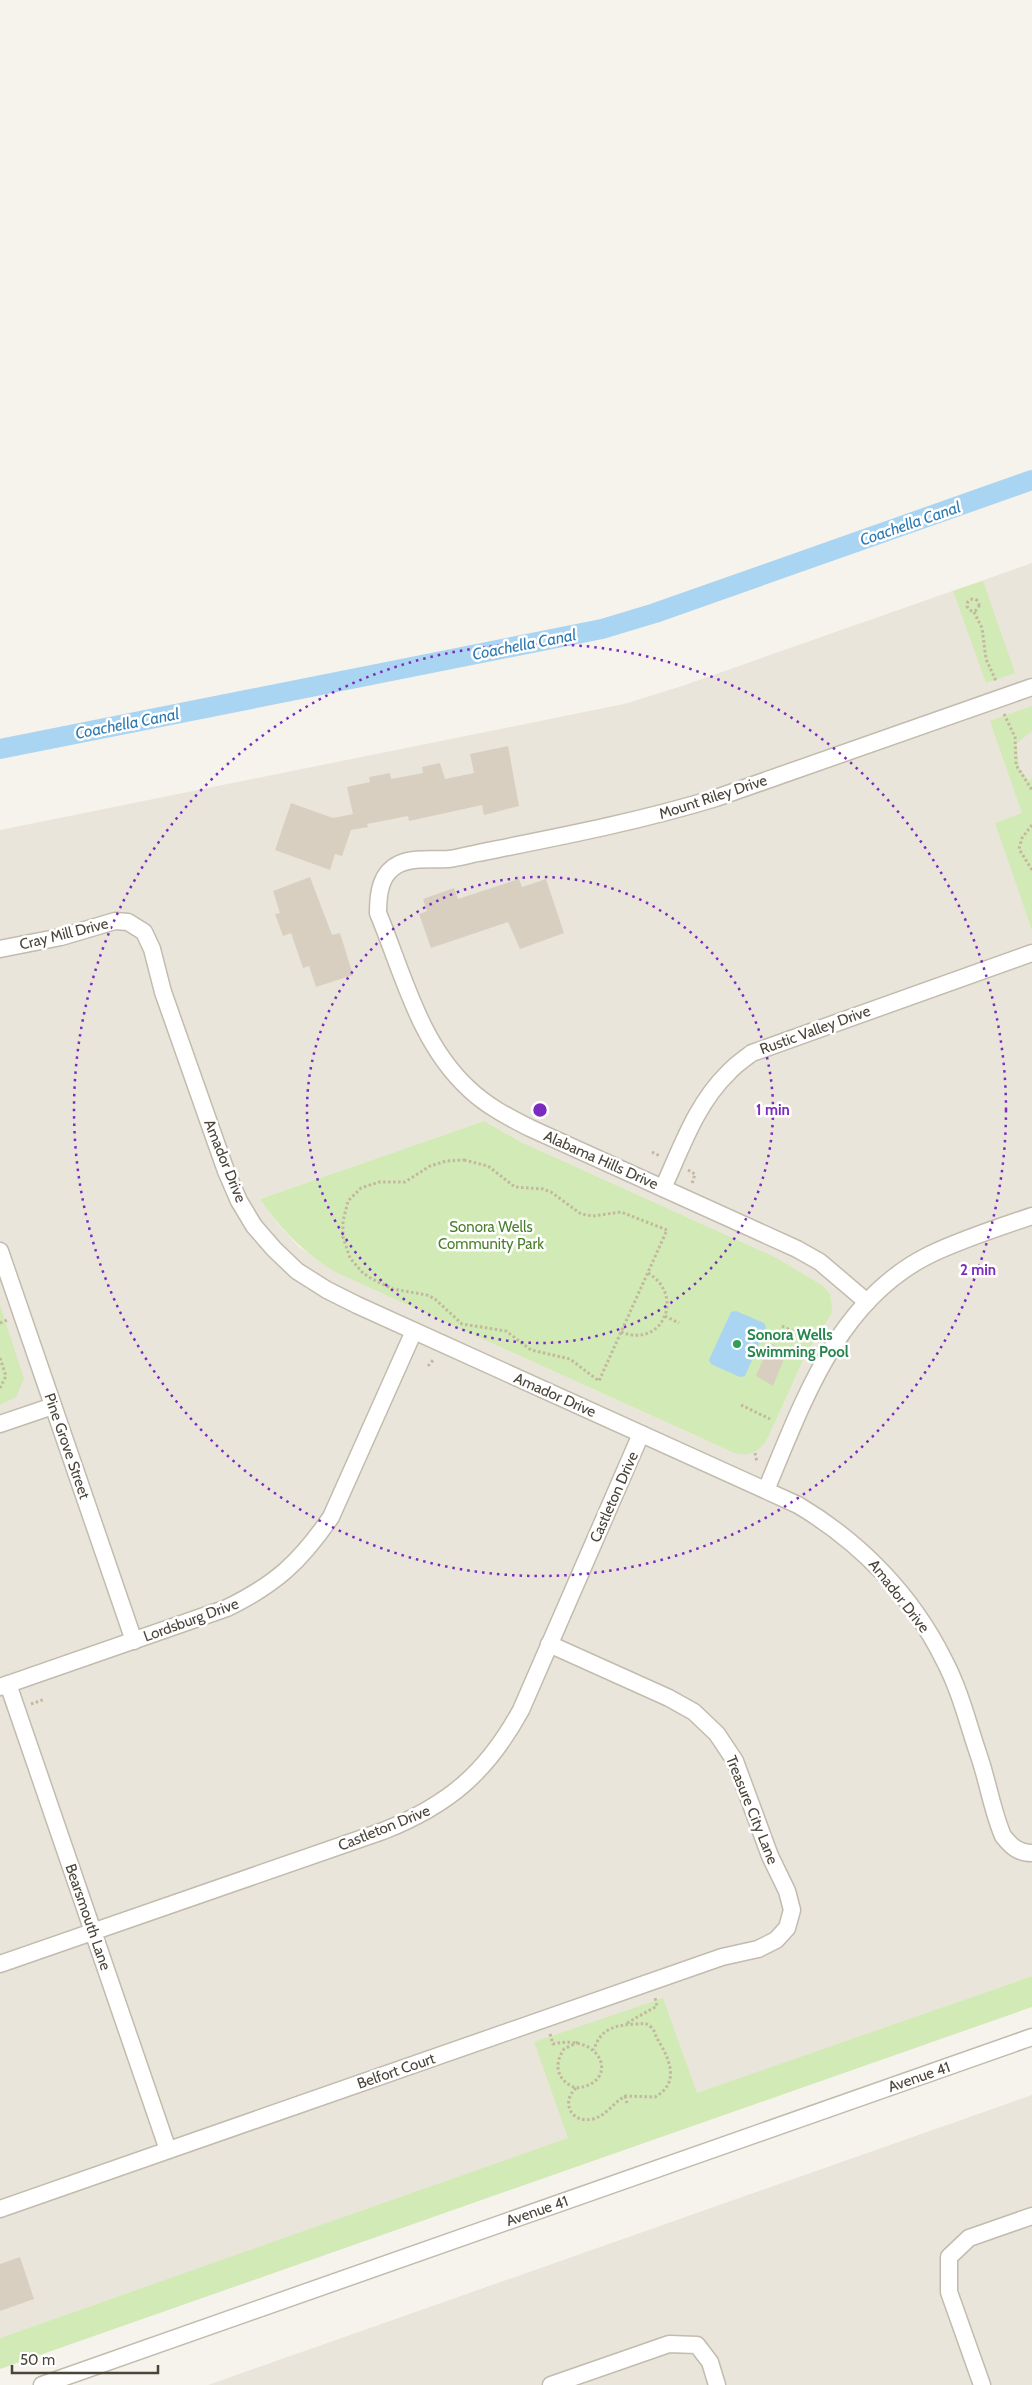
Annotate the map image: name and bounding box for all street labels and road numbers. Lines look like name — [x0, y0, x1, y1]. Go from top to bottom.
street label: Mount Riley Drive — [657, 771, 770, 823]
street label: Cray Mill Drive — [18, 914, 111, 954]
street label: Rustic Valley Drive — [757, 1002, 873, 1058]
street label: Amador Drive — [200, 1117, 250, 1205]
street label: Alabama Hills Drive — [541, 1127, 661, 1193]
street label: Amador Drive — [511, 1369, 599, 1421]
street label: Pine Grove Street — [40, 1391, 94, 1501]
street label: Castleton Drive — [586, 1449, 642, 1545]
street label: Amador Drive — [865, 1556, 933, 1636]
street label: Lordsburg Drive — [141, 1594, 241, 1646]
street label: Treasure City Lane — [722, 1753, 782, 1867]
street label: Castleton Drive — [335, 1801, 433, 1855]
street label: Bearsmouth Lane — [61, 1861, 115, 1973]
street label: Belfort Court — [355, 2049, 437, 2093]
street label: Avenue 41 — [886, 2058, 952, 2096]
street label: Avenue 41 — [504, 2192, 570, 2230]

